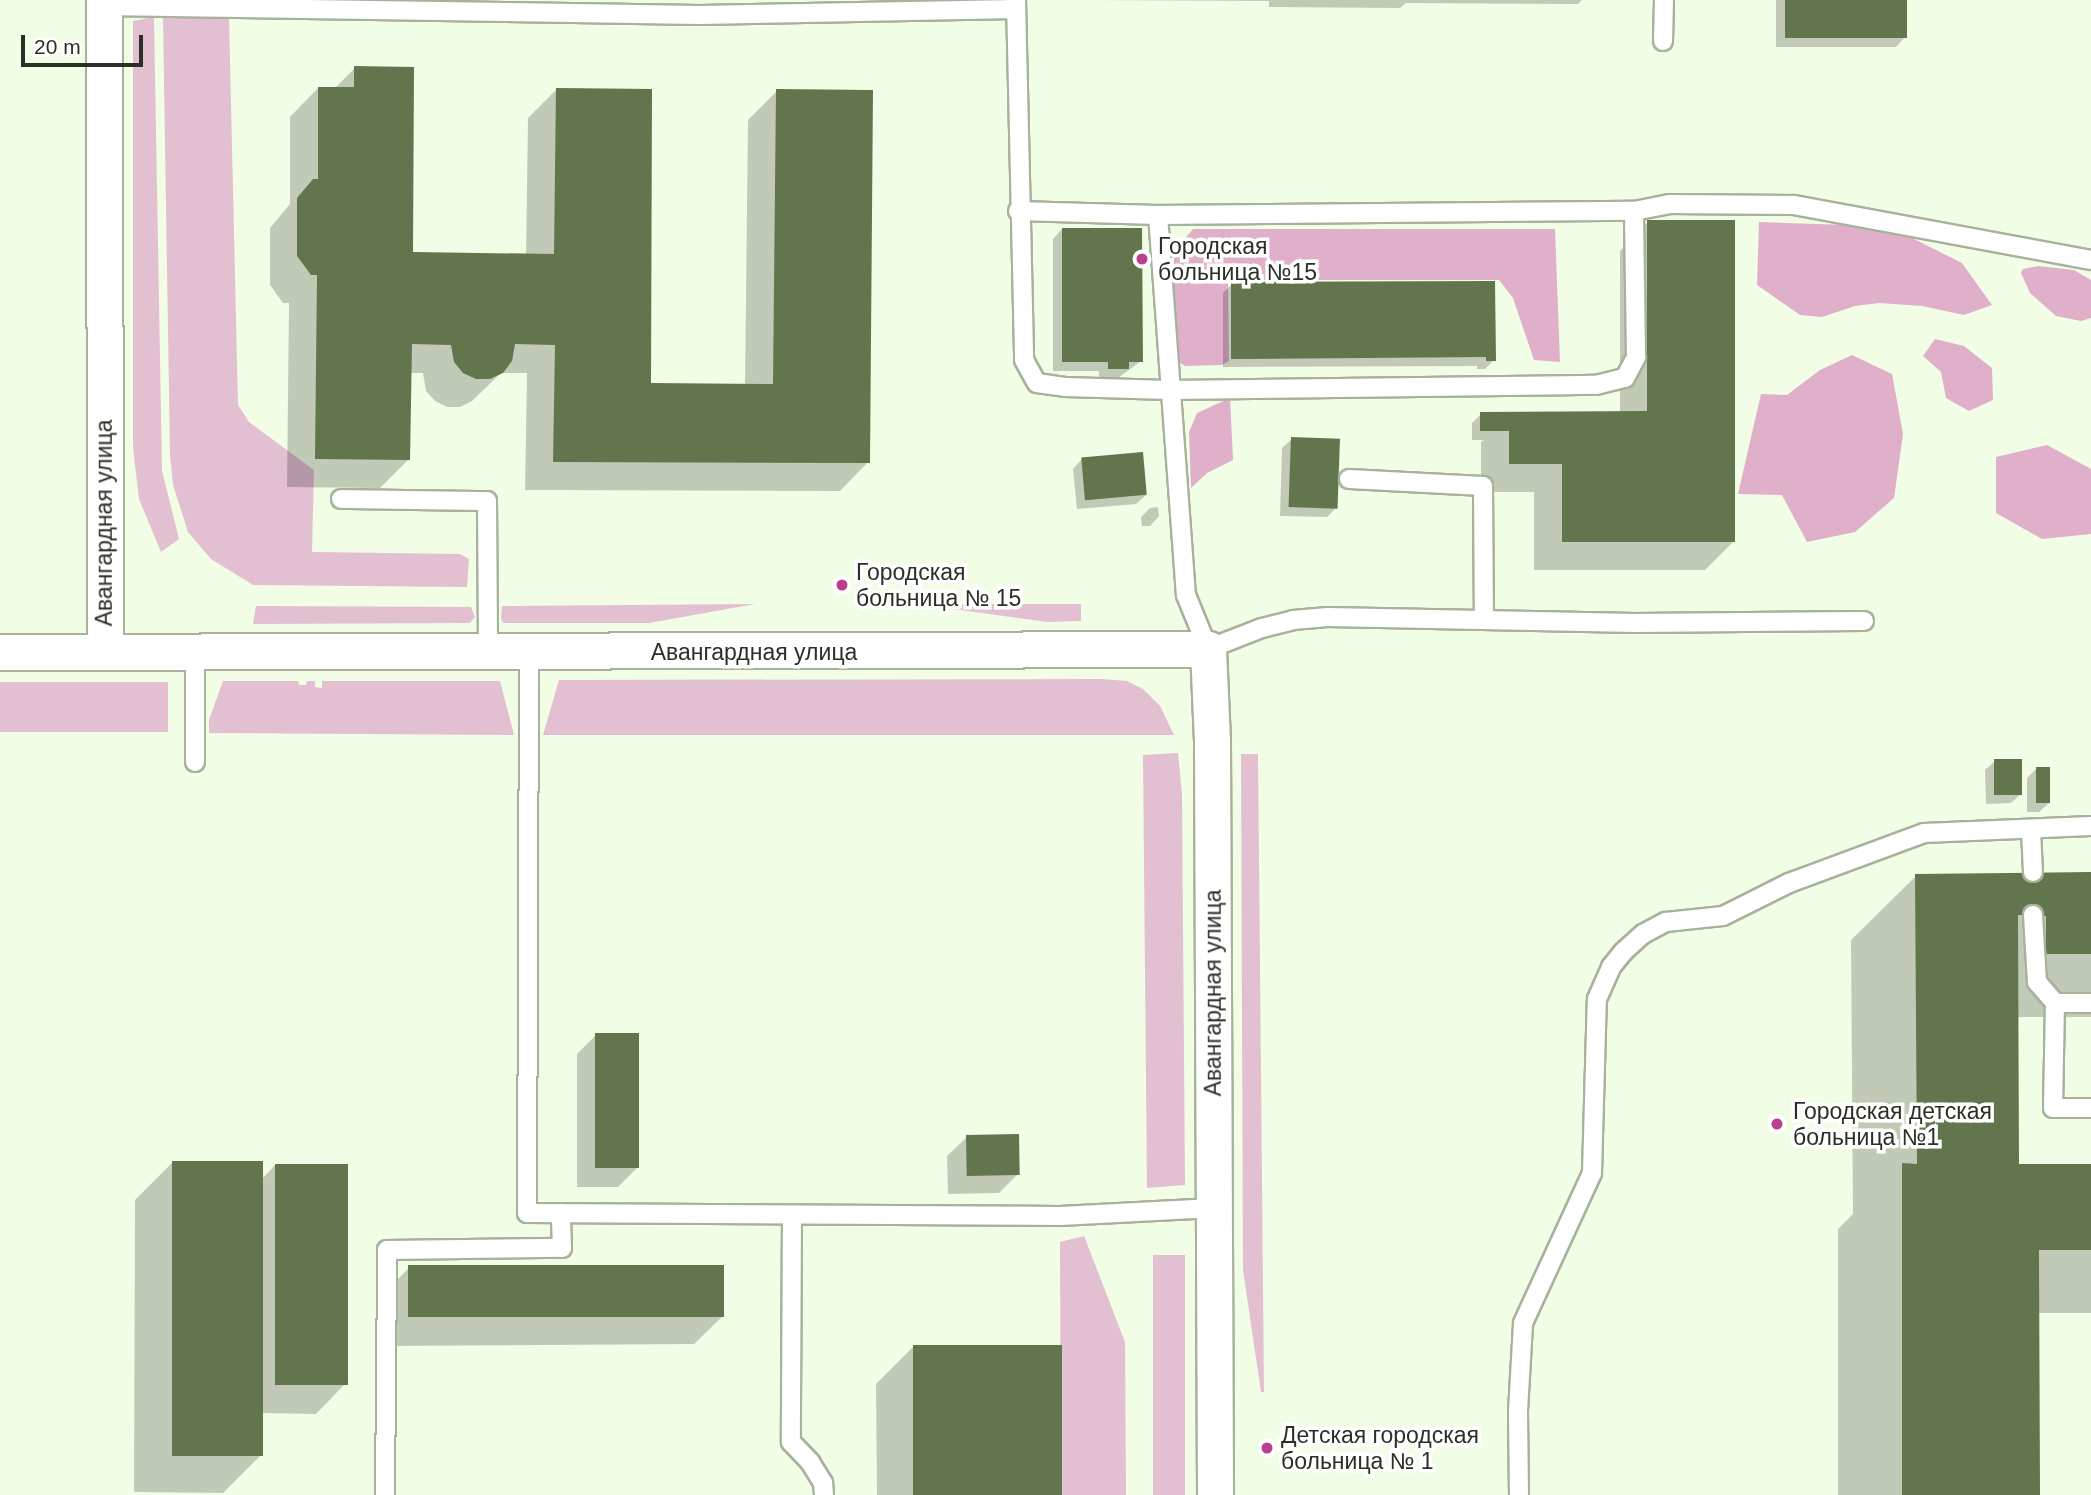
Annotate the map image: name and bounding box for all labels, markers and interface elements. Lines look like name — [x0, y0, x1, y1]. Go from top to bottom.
scale bar — [24, 21, 147, 65]
text: 20 m — [34, 35, 81, 58]
place label: Городская больница №15 — [1158, 232, 1317, 286]
marker: Городская больница №15 — [1132, 249, 1152, 269]
street label: Авангардная улица — [90, 420, 118, 626]
place label: Городская больница № 15 — [856, 558, 1021, 612]
marker: Городская больница № 15 — [834, 577, 850, 593]
street label: Авангардная улица — [651, 638, 857, 666]
street label: Авангардная улица — [1199, 890, 1227, 1096]
place label: Городская детская больница №1 — [1793, 1097, 1992, 1151]
marker: Городская детская больница №1 — [1767, 1114, 1787, 1134]
place label: Детская городская больница № 1 — [1281, 1421, 1479, 1475]
marker: Детская городская больница № 1 — [1259, 1440, 1275, 1456]

